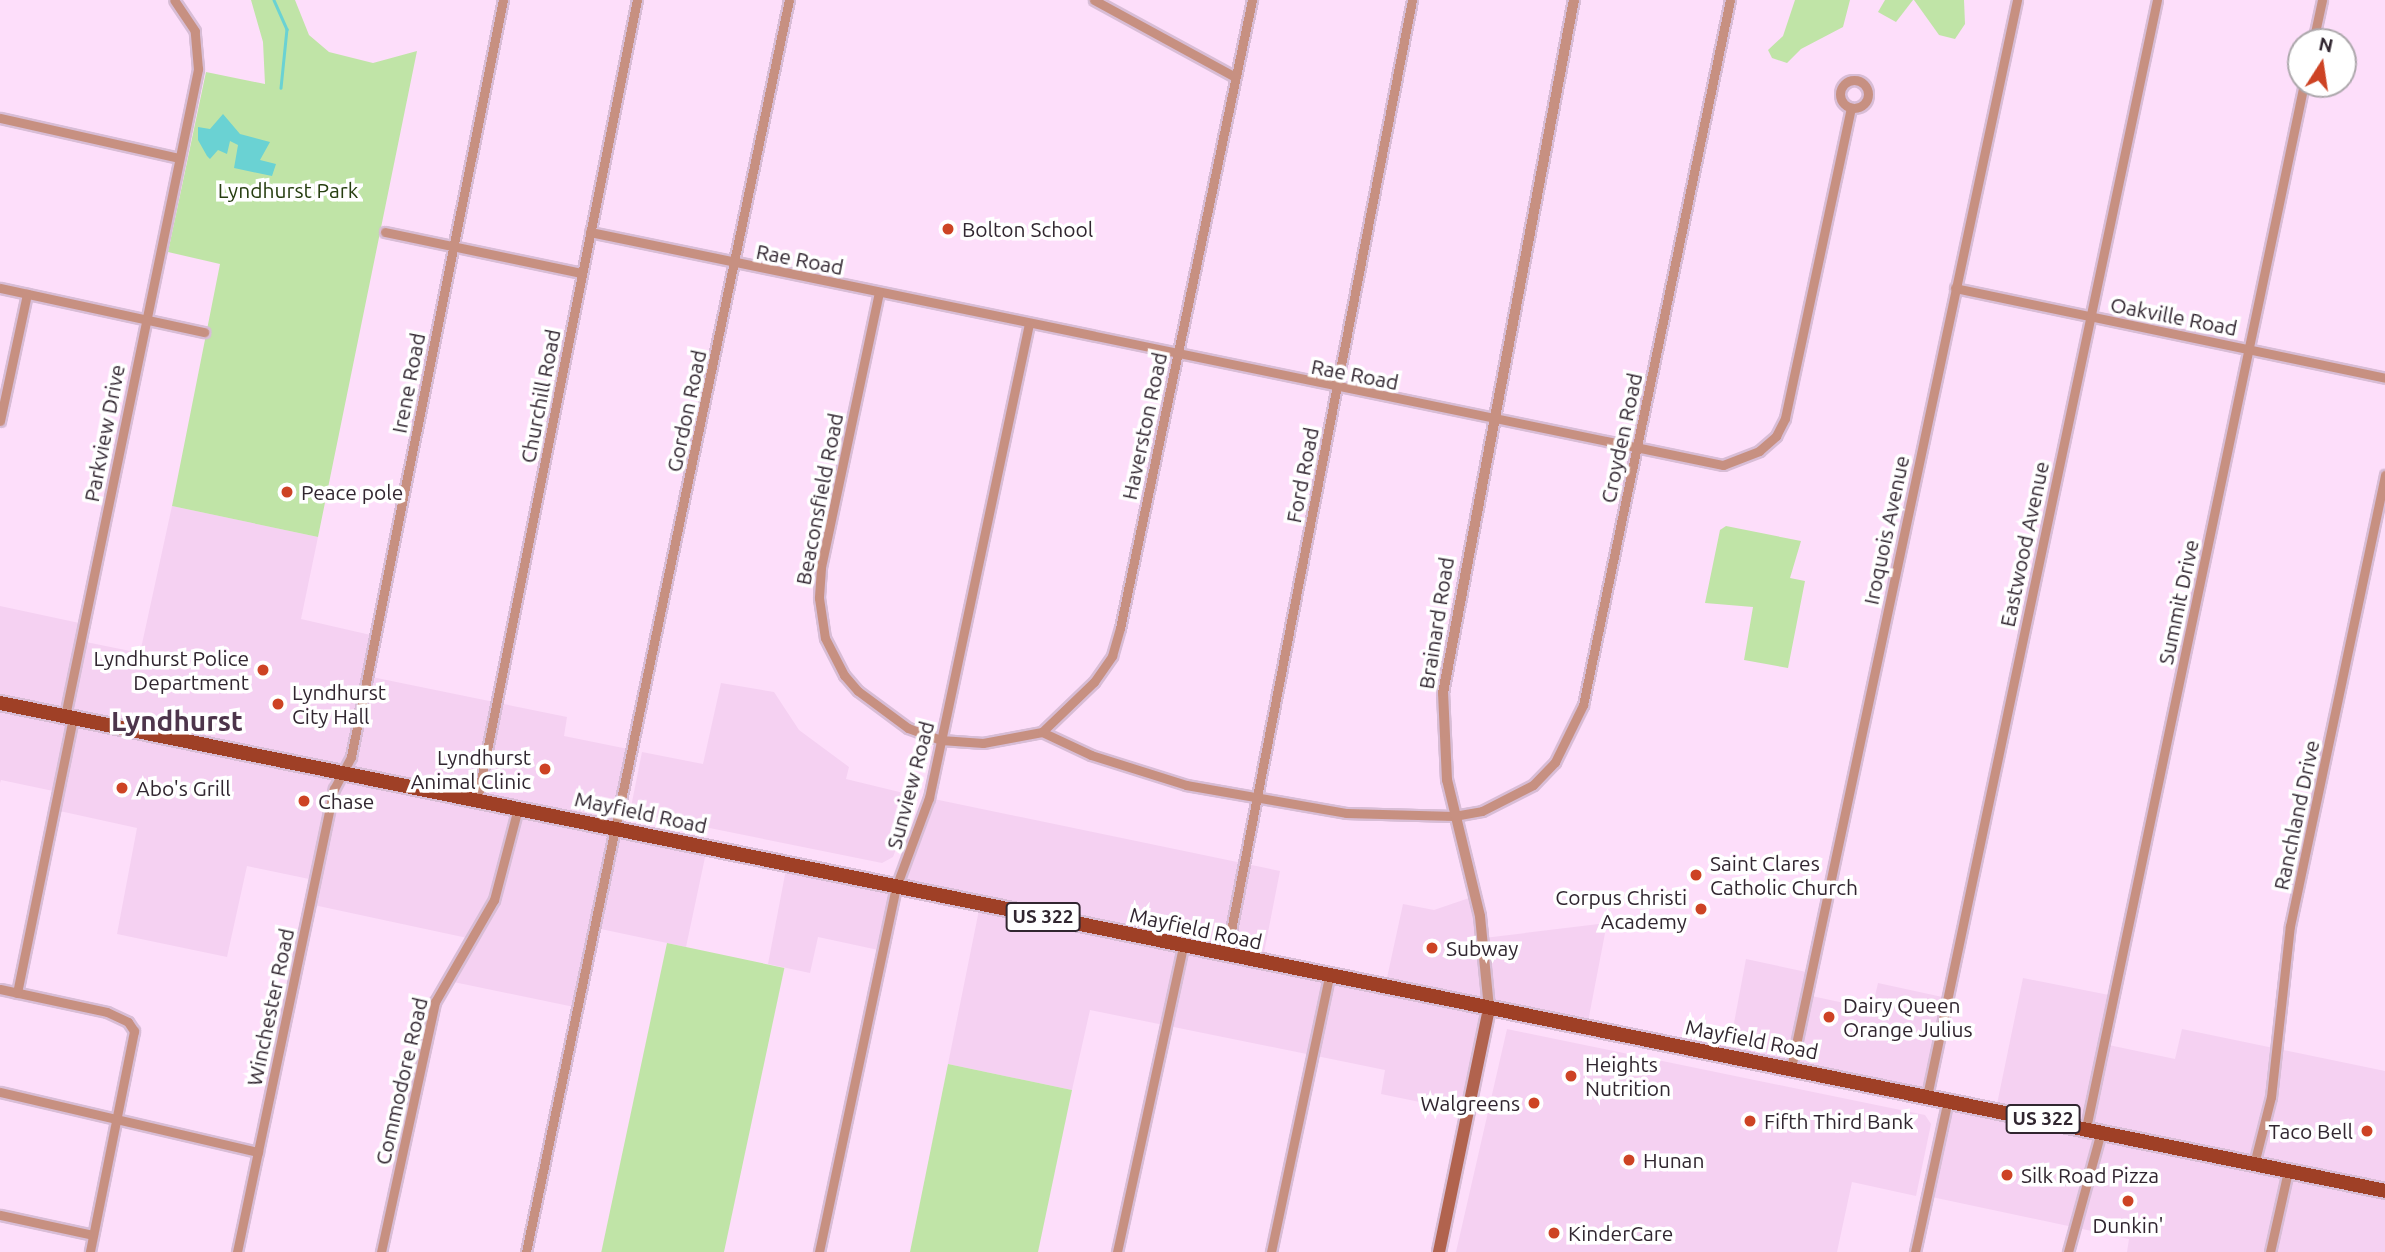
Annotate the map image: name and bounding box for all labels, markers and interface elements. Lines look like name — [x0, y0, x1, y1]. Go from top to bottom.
north arrow — [2287, 28, 2357, 98]
text: N — [2317, 32, 2335, 57]
park label: Lyndhurst Park — [218, 177, 358, 203]
place label: Bolton School — [962, 216, 1093, 242]
marker: Bolton School — [940, 221, 956, 237]
street label: Rae Road — [754, 238, 846, 280]
street label: Oakville Road — [2108, 291, 2240, 341]
street label: Churchill Road — [515, 327, 565, 465]
street label: Irene Road — [386, 331, 430, 435]
street label: Gordon Road — [661, 348, 711, 474]
street label: Haverston Road — [1116, 350, 1172, 502]
street label: Rae Road — [1309, 353, 1401, 395]
street label: Parkview Drive — [78, 362, 130, 504]
street label: Croyden Road — [1595, 371, 1647, 505]
street label: Beaconsfield Road — [790, 411, 848, 587]
street label: Ford Road — [1280, 425, 1324, 525]
street label: Iroquois Avenue — [1858, 453, 1914, 607]
street label: Eastwood Avenue — [1994, 459, 2054, 629]
place label: Peace pole — [301, 479, 403, 505]
marker: Peace pole — [279, 484, 295, 500]
street label: Summit Drive — [2152, 537, 2204, 667]
street label: Brainard Road — [1413, 555, 1459, 691]
place label: Lyndhurst Police Department — [94, 645, 249, 695]
marker: Lyndhurst Police Department — [255, 662, 271, 678]
place label: Lyndhurst City Hall — [292, 679, 386, 729]
marker: Lyndhurst City Hall — [270, 696, 286, 712]
district label: Lyndhurst — [111, 704, 243, 738]
street label: Sunview Road — [881, 718, 939, 852]
street label: Ranchland Drive — [2268, 738, 2324, 892]
place label: Lyndhurst Animal Clinic — [411, 744, 531, 794]
marker: Lyndhurst Animal Clinic — [537, 761, 553, 777]
place label: Abo's Grill — [136, 775, 231, 801]
marker: Abo's Grill — [114, 780, 130, 796]
street label: Mayfield Road — [572, 786, 710, 838]
place label: Chase — [318, 788, 374, 814]
marker: Chase — [296, 793, 312, 809]
place label: Saint Clares Catholic Church — [1710, 850, 1858, 900]
marker: Saint Clares Catholic Church — [1688, 867, 1704, 883]
place label: Corpus Christi Academy — [1555, 884, 1687, 934]
marker: Corpus Christi Academy — [1693, 901, 1709, 917]
road number: US 322 — [1004, 902, 1082, 932]
street label: Mayfield Road — [1127, 902, 1265, 954]
street label: Winchester Road — [241, 926, 299, 1088]
place label: Subway — [1446, 935, 1518, 961]
marker: Subway — [1424, 940, 1440, 956]
place label: Dairy Queen Orange Julius — [1843, 992, 1973, 1042]
street label: Commodore Road — [369, 995, 433, 1167]
marker: Dairy Queen Orange Julius — [1821, 1009, 1837, 1025]
street label: Mayfield Road — [1683, 1014, 1821, 1064]
place label: Heights Nutrition — [1585, 1051, 1671, 1101]
marker: Heights Nutrition — [1563, 1068, 1579, 1084]
place label: Walgreens — [1420, 1090, 1520, 1116]
marker: Walgreens — [1526, 1095, 1542, 1111]
road number: US 322 — [2004, 1104, 2082, 1134]
place label: Fifth Third Bank — [1764, 1108, 1914, 1134]
marker: Fifth Third Bank — [1742, 1113, 1758, 1129]
place label: Taco Bell — [2269, 1118, 2353, 1144]
marker: Taco Bell — [2359, 1123, 2375, 1139]
place label: Hunan — [1643, 1147, 1704, 1173]
marker: Hunan — [1621, 1152, 1637, 1168]
place label: Silk Road Pizza — [2021, 1162, 2159, 1188]
marker: Silk Road Pizza — [1999, 1167, 2015, 1183]
marker: Dunkin' — [2120, 1193, 2136, 1209]
place label: Dunkin' — [2092, 1212, 2164, 1238]
place label: KinderCare — [1568, 1220, 1673, 1246]
marker: KinderCare — [1546, 1225, 1562, 1241]

